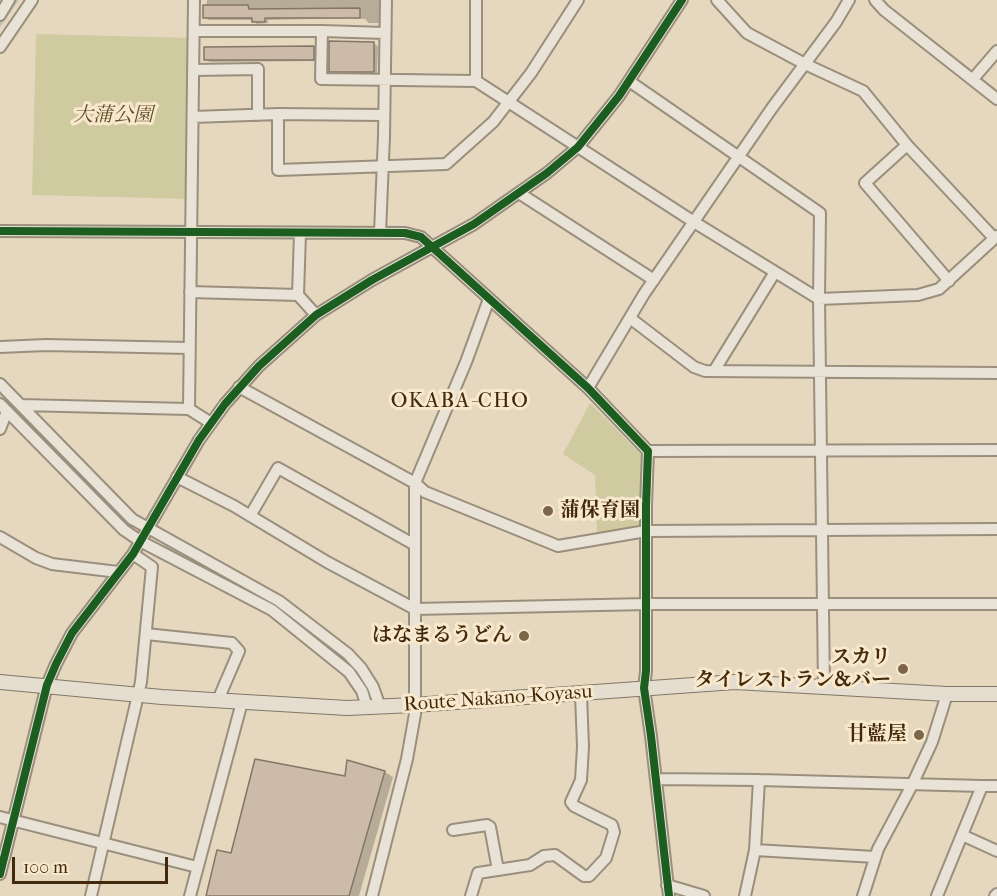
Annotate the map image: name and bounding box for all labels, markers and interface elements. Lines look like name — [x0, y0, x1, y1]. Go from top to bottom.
park label: 大蒲公園 — [73, 104, 153, 128]
district label: OKABA-CHO — [391, 389, 529, 415]
place label: 蒲保育園 — [560, 499, 640, 523]
marker: 蒲保育園 — [541, 504, 555, 518]
place label: はなまるうどん — [372, 624, 512, 648]
marker: はなまるうどん — [517, 629, 531, 643]
place label: スカリ タイレストラン&バー — [695, 646, 891, 693]
marker: スカリ タイレストラン&バー — [896, 662, 910, 676]
street label: Route Nakano-Koyasu — [403, 680, 593, 718]
place label: 甘藍屋 — [847, 723, 907, 747]
marker: 甘藍屋 — [912, 728, 926, 742]
scale bar — [15, 845, 171, 883]
text: 100 m — [23, 857, 68, 878]

